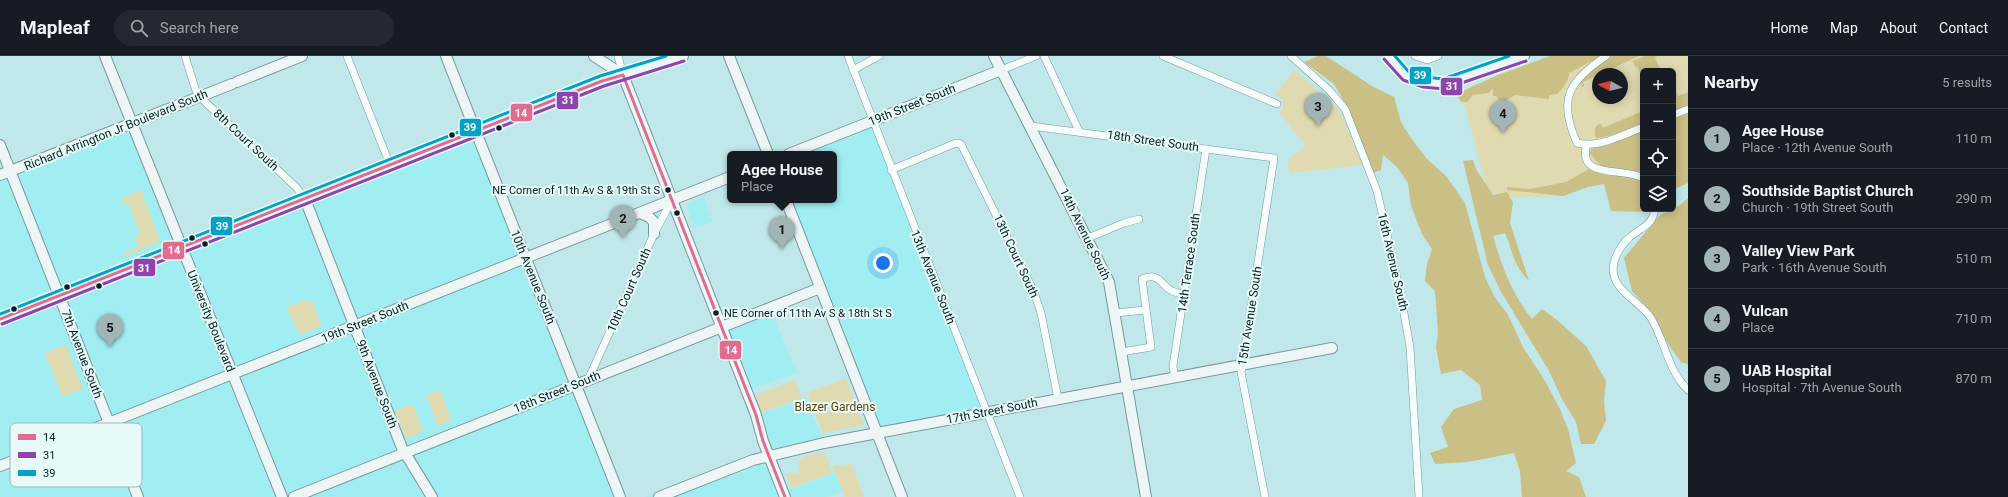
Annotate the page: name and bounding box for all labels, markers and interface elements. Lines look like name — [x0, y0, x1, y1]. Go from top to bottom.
search box — [114, 10, 394, 46]
text: Mapleaf — [20, 16, 90, 39]
icon: search — [128, 17, 150, 39]
text: Search here — [160, 19, 239, 37]
text: Home — [1770, 20, 1808, 36]
text: Map — [1830, 20, 1858, 36]
text: About — [1880, 20, 1917, 36]
text: Contact — [1939, 20, 1988, 36]
line badge: 39 — [1409, 66, 1432, 85]
north arrow — [1592, 68, 1628, 104]
map controls — [1640, 68, 1676, 212]
button: + — [1640, 68, 1676, 104]
text: 39 — [1414, 69, 1426, 82]
text: Nearby — [1704, 72, 1759, 92]
text: 5 results — [1942, 75, 1992, 90]
line badge: 31 — [1440, 77, 1463, 96]
text: 31 — [1446, 80, 1458, 93]
street label: 19th Street South — [866, 81, 958, 129]
street label: Richard Arrington Jr Boulevard South — [22, 87, 210, 173]
line badge: 31 — [556, 91, 579, 110]
pin: 3 — [1305, 93, 1331, 126]
text: 31 — [562, 94, 574, 107]
pin: 4 — [1490, 100, 1516, 133]
line badge: 14 — [510, 103, 533, 122]
button: − — [1640, 104, 1676, 140]
street label: 8th Court South — [211, 106, 281, 174]
text: 14 — [515, 107, 528, 120]
line badge: 39 — [459, 118, 482, 137]
text: 39 — [464, 121, 476, 134]
text: Agee House — [1742, 122, 1824, 140]
unlabelled marker — [494, 123, 504, 133]
street label: 18th Street South — [1106, 128, 1200, 154]
unlabelled marker — [447, 130, 457, 140]
text: 1 — [1713, 131, 1721, 146]
text: 110 m — [1955, 131, 1992, 146]
button: locate — [1640, 140, 1676, 176]
text: Place · 12th Avenue South — [1742, 140, 1893, 155]
popup — [727, 151, 837, 203]
text: Agee House — [741, 161, 823, 179]
button: layers — [1640, 176, 1676, 212]
text: Place — [741, 179, 773, 194]
text: Southside Baptist Church — [1742, 182, 1913, 200]
place label: NE Corner of 11th Av S & 19th St S — [492, 184, 660, 197]
marker: NE Corner of 11th Av S & 19th St S — [663, 185, 673, 195]
street label: 14th Avenue South — [1057, 186, 1113, 282]
text: 2 — [1713, 191, 1721, 206]
text: 290 m — [1955, 191, 1992, 206]
text: Church · 19th Street South — [1742, 200, 1893, 215]
pin: 2 — [610, 205, 636, 238]
unlabelled marker — [672, 208, 682, 218]
street label: 13th Court South — [990, 212, 1042, 300]
street label: 14th Terrace South — [1175, 212, 1203, 314]
street label: 16th Avenue South — [1375, 212, 1411, 312]
line badge: 39 — [210, 216, 233, 236]
pin: 1 — [769, 216, 795, 249]
text: 39 — [216, 220, 228, 233]
street label: 10th Avenue South — [508, 228, 558, 326]
street label: 13th Avenue South — [908, 228, 958, 326]
unlabelled marker — [187, 233, 197, 243]
unlabelled marker — [200, 239, 210, 249]
line badge: 14 — [162, 241, 185, 260]
text: Valley View Park — [1742, 242, 1854, 260]
text: 14 — [168, 244, 181, 257]
street label: 10th Court South — [604, 246, 654, 334]
text: 3 — [1713, 251, 1721, 266]
text: 510 m — [1955, 251, 1992, 266]
your location — [873, 253, 893, 273]
line badge: 31 — [133, 258, 156, 277]
text: Park · 16th Avenue South — [1742, 260, 1887, 275]
text: 31 — [138, 262, 150, 275]
street label: 15th Avenue South — [1235, 265, 1265, 367]
street label: University Boulevard — [184, 268, 238, 374]
unlabelled marker — [94, 281, 104, 291]
unlabelled marker — [62, 282, 72, 292]
street label: 19th Street South — [319, 298, 411, 346]
text: Vulcan — [1742, 302, 1788, 320]
unlabelled marker — [9, 304, 19, 314]
place label: NE Corner of 11th Av S & 18th St S — [724, 307, 892, 320]
street label: 7th Avenue South — [59, 308, 105, 400]
marker: NE Corner of 11th Av S & 18th St S — [711, 308, 721, 318]
text: 4 — [1713, 311, 1721, 326]
text: 710 m — [1955, 311, 1992, 326]
pin: 5 — [97, 314, 123, 347]
text: Place — [1742, 320, 1774, 335]
street label: 9th Avenue South — [354, 338, 400, 430]
line badge: 14 — [719, 340, 742, 360]
text: 14 — [725, 344, 738, 357]
text: UAB Hospital — [1742, 362, 1831, 380]
street label: 18th Street South — [511, 368, 603, 416]
text: 5 — [1713, 371, 1721, 386]
text: 870 m — [1955, 371, 1992, 386]
text: Hospital · 7th Avenue South — [1742, 380, 1902, 395]
street label: 17th Street South — [945, 395, 1039, 427]
park label: Blazer Gardens — [795, 400, 875, 414]
legend — [10, 423, 142, 487]
text: 14 — [43, 431, 55, 444]
text: 31 — [43, 449, 55, 462]
text: 39 — [43, 467, 55, 480]

